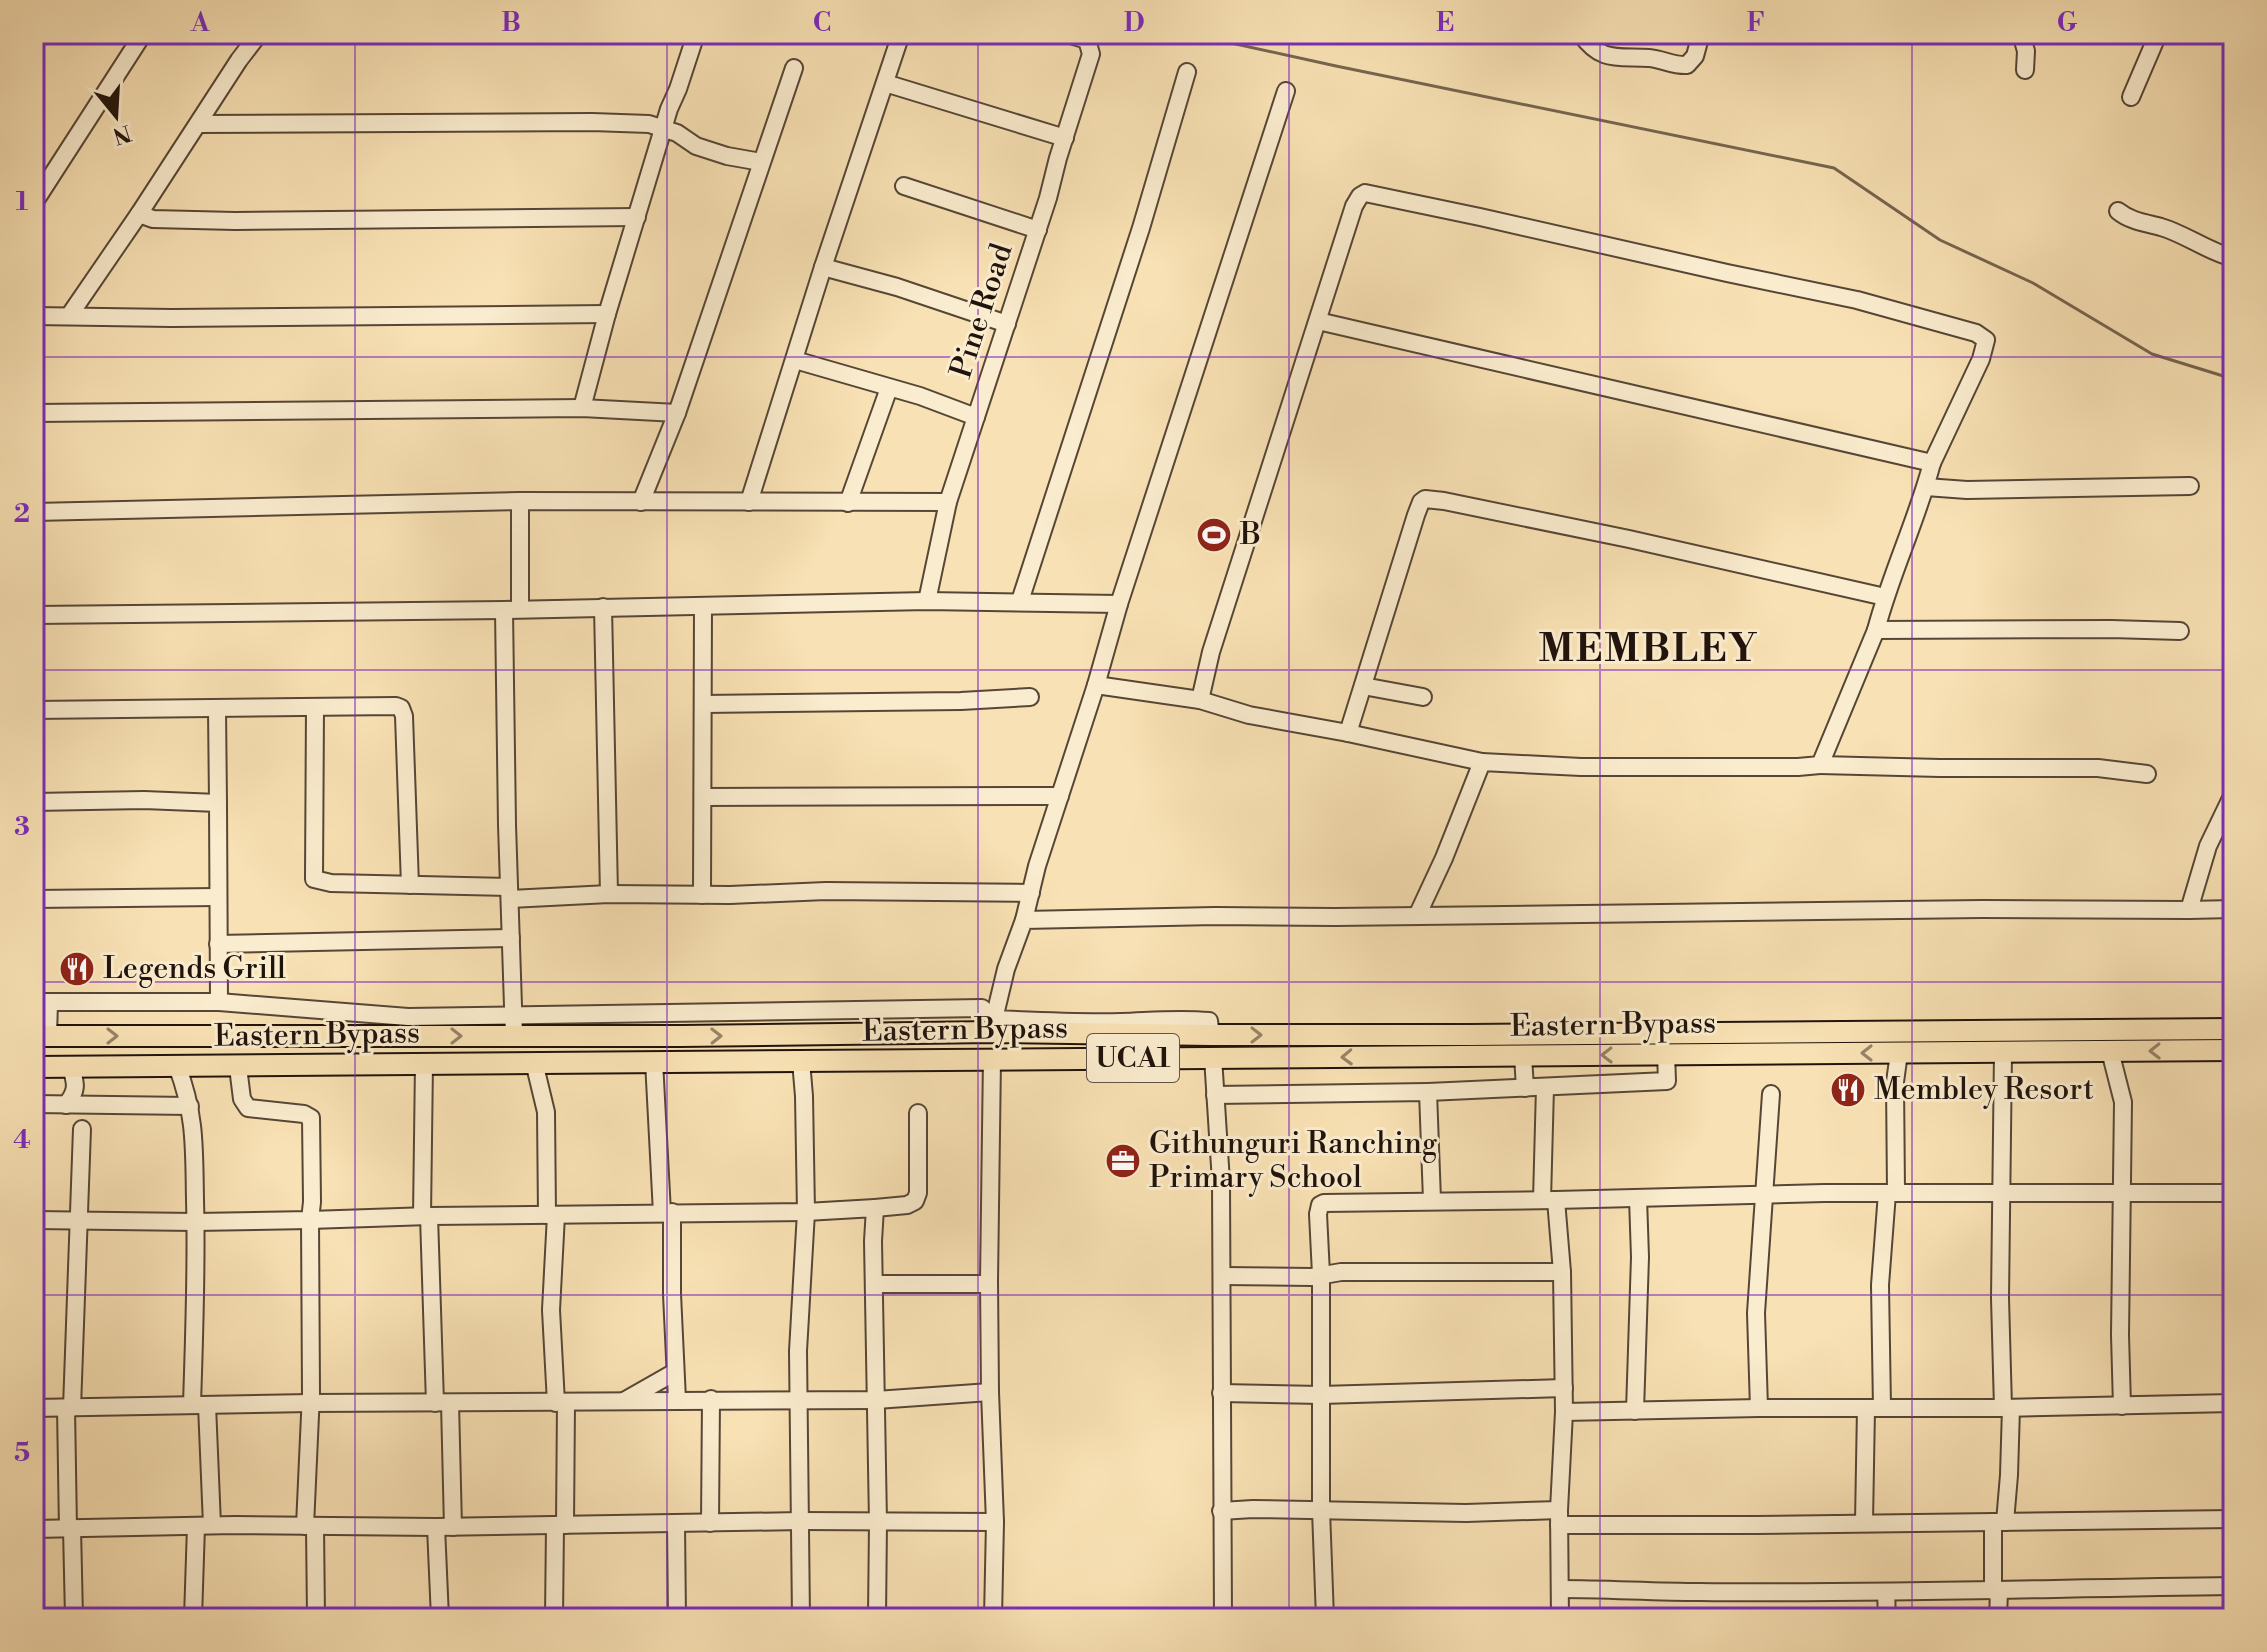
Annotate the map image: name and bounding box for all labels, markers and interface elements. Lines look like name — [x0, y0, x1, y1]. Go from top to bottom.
text: A — [190, 7, 210, 39]
text: B — [501, 7, 521, 39]
text: C — [813, 7, 831, 39]
text: D — [1124, 7, 1144, 39]
text: E — [1436, 7, 1454, 39]
text: F — [1747, 7, 1765, 39]
text: G — [2057, 7, 2078, 39]
north arrow — [76, 76, 156, 156]
text: N — [109, 118, 134, 149]
text: 1 — [16, 186, 29, 218]
street label: Pine Road — [942, 239, 1022, 383]
text: 2 — [14, 498, 30, 530]
sports icon: B — [1195, 516, 1233, 554]
place label: B — [1239, 516, 1261, 554]
district label: MEMBLEY — [1539, 626, 1759, 673]
text: 3 — [14, 811, 30, 843]
restaurant icon: Legends Grill — [58, 950, 96, 988]
place label: Legends Grill — [103, 950, 286, 988]
street label: Eastern Bypass — [1510, 1004, 1716, 1046]
street label: Eastern Bypass — [862, 1009, 1068, 1051]
street label: Eastern Bypass — [214, 1014, 420, 1056]
one-way arrow — [1250, 1026, 1263, 1044]
one-way arrow — [106, 1027, 119, 1045]
one-way arrow — [450, 1027, 463, 1045]
one-way arrow — [710, 1027, 723, 1045]
road number: UCA1 — [1087, 1034, 1179, 1082]
one-way arrow — [2148, 1042, 2161, 1059]
one-way arrow — [1860, 1044, 1873, 1062]
one-way arrow — [1600, 1046, 1613, 1063]
one-way arrow — [1340, 1048, 1353, 1066]
restaurant icon: Membley Resort — [1829, 1071, 1867, 1109]
place label: Membley Resort — [1874, 1071, 2094, 1109]
text: 4 — [13, 1124, 31, 1156]
place label: Githunguri Ranching Primary School — [1149, 1125, 1438, 1197]
office icon: Githunguri Ranching Primary School — [1104, 1142, 1142, 1180]
text: 5 — [14, 1437, 30, 1469]

